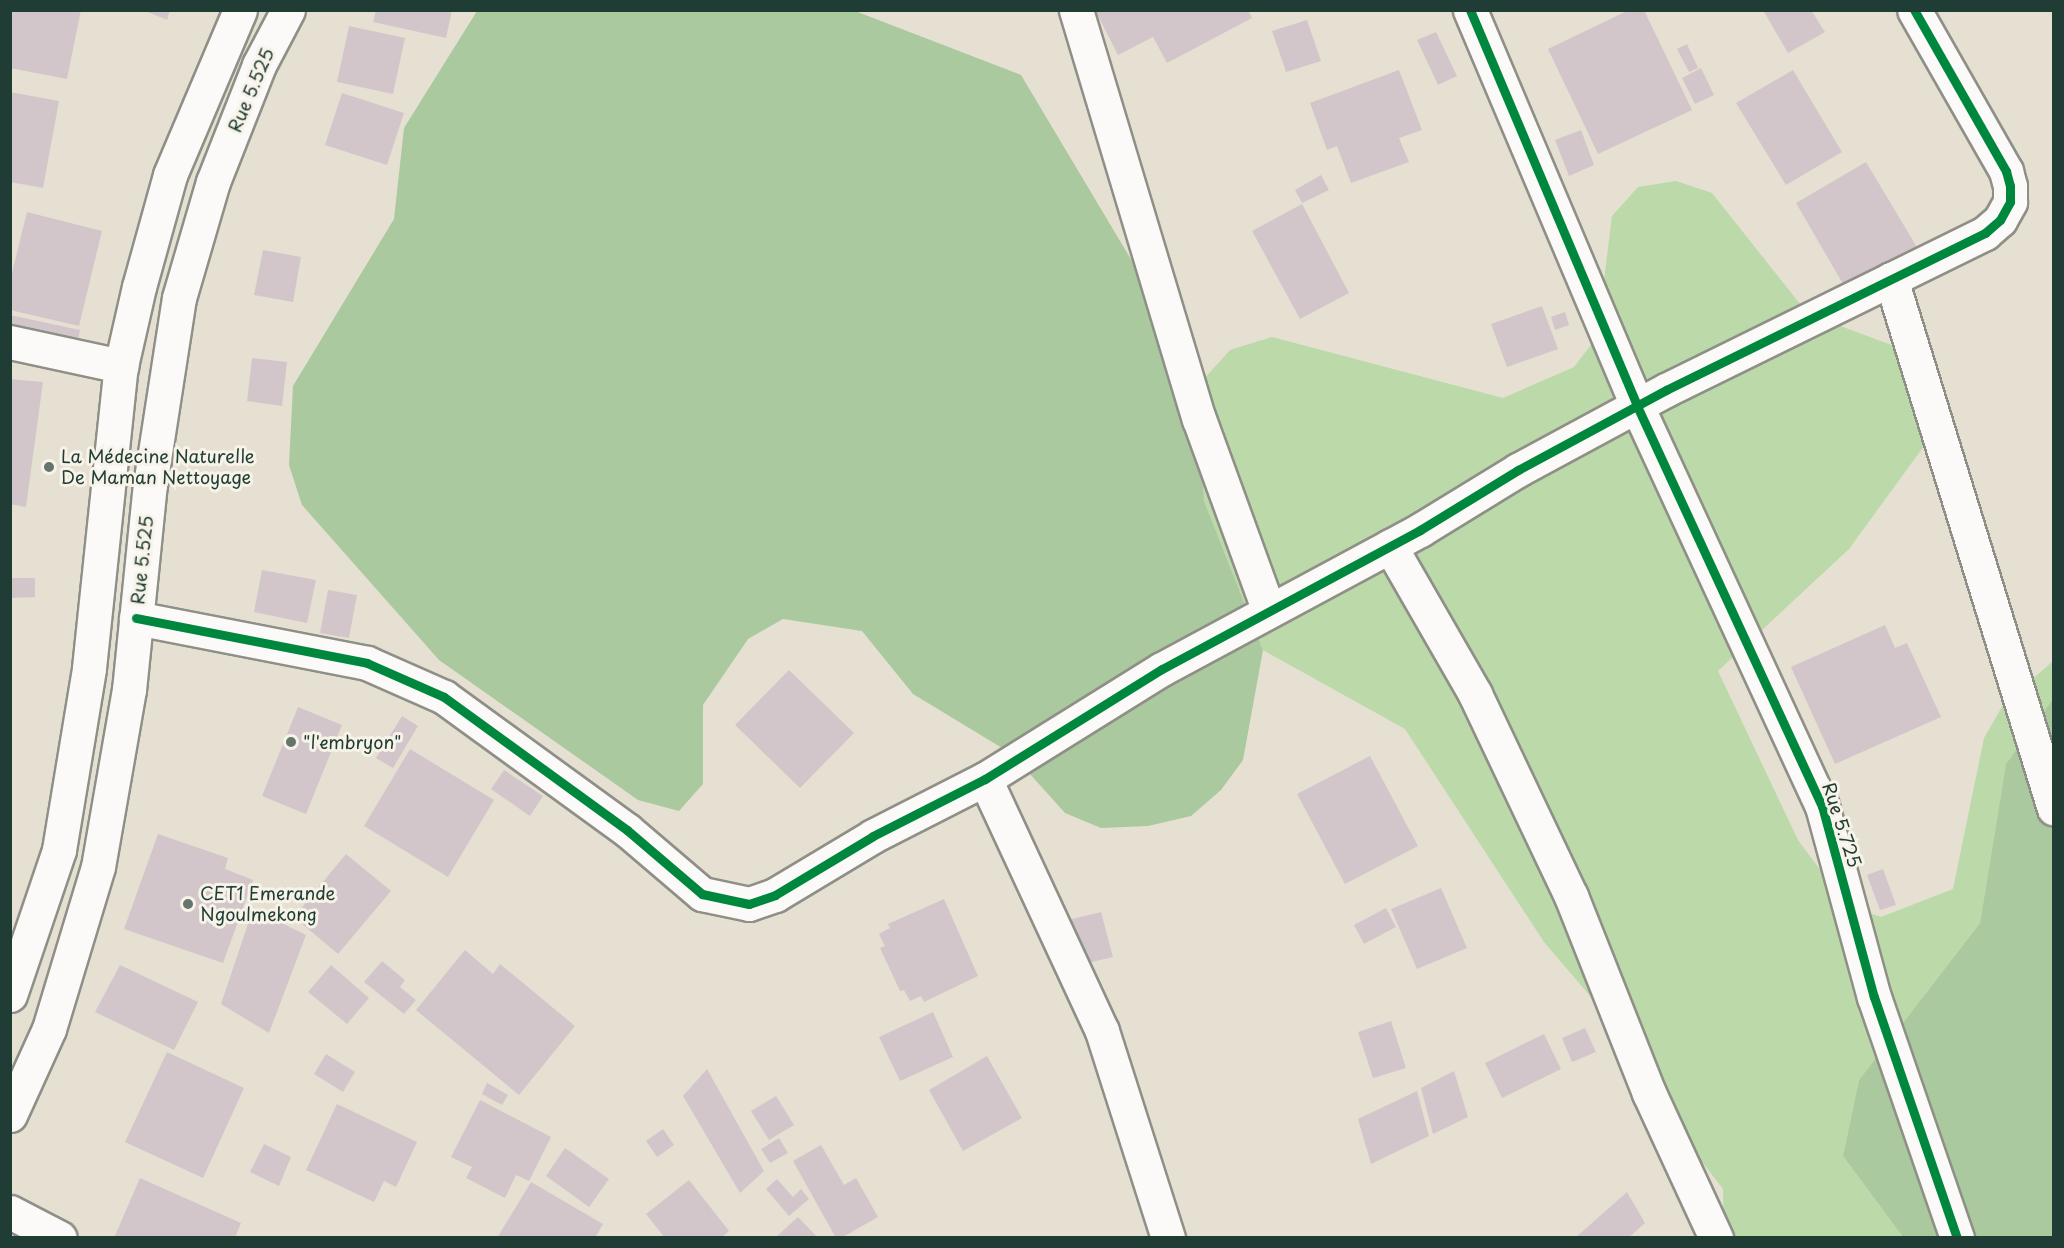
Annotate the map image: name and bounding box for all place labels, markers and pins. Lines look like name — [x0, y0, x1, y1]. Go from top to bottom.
place label: La Médecine Naturelle De Maman Nettoyage — [61, 446, 255, 488]
marker: La Médecine Naturelle De Maman Nettoyage — [42, 460, 56, 474]
place label: "l'embryon" — [303, 731, 401, 753]
marker: "l'embryon" — [284, 735, 298, 749]
place label: CET1 Emerande Ngoulmekong — [200, 883, 336, 926]
marker: CET1 Emerande Ngoulmekong — [181, 897, 195, 911]

